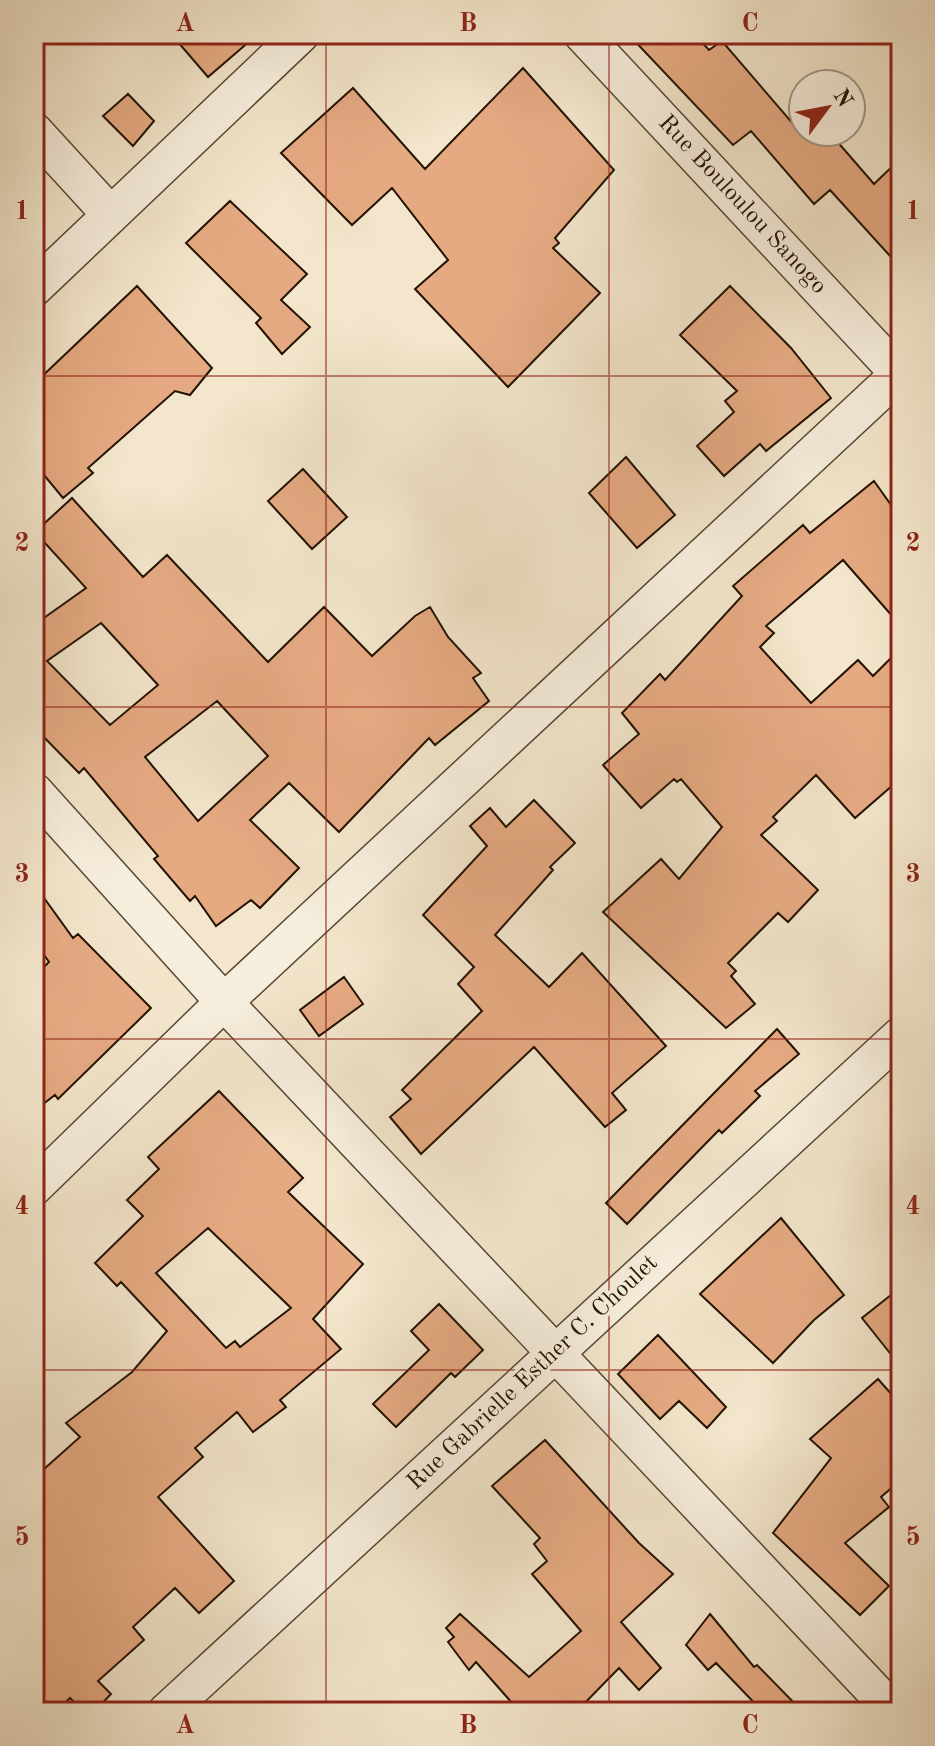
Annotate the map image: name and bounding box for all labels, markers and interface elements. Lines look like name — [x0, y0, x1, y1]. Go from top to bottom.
text: A — [175, 11, 195, 37]
text: B — [459, 11, 477, 37]
text: C — [741, 11, 759, 37]
north arrow — [787, 68, 867, 148]
text: N — [828, 86, 856, 112]
street label: Rue Bouloulou Sanogo — [653, 111, 831, 299]
text: 1 — [14, 199, 30, 225]
text: 1 — [905, 199, 921, 225]
text: 2 — [14, 531, 30, 557]
text: 2 — [905, 531, 921, 557]
text: 3 — [14, 862, 30, 888]
text: 3 — [905, 862, 921, 888]
text: 4 — [14, 1194, 30, 1220]
text: 4 — [905, 1194, 921, 1220]
street label: Rue Gabrielle Esther C. Choulet — [403, 1251, 663, 1495]
text: 5 — [14, 1525, 30, 1551]
text: 5 — [905, 1525, 921, 1551]
text: A — [175, 1713, 195, 1739]
text: B — [459, 1713, 477, 1739]
text: C — [741, 1713, 759, 1739]

